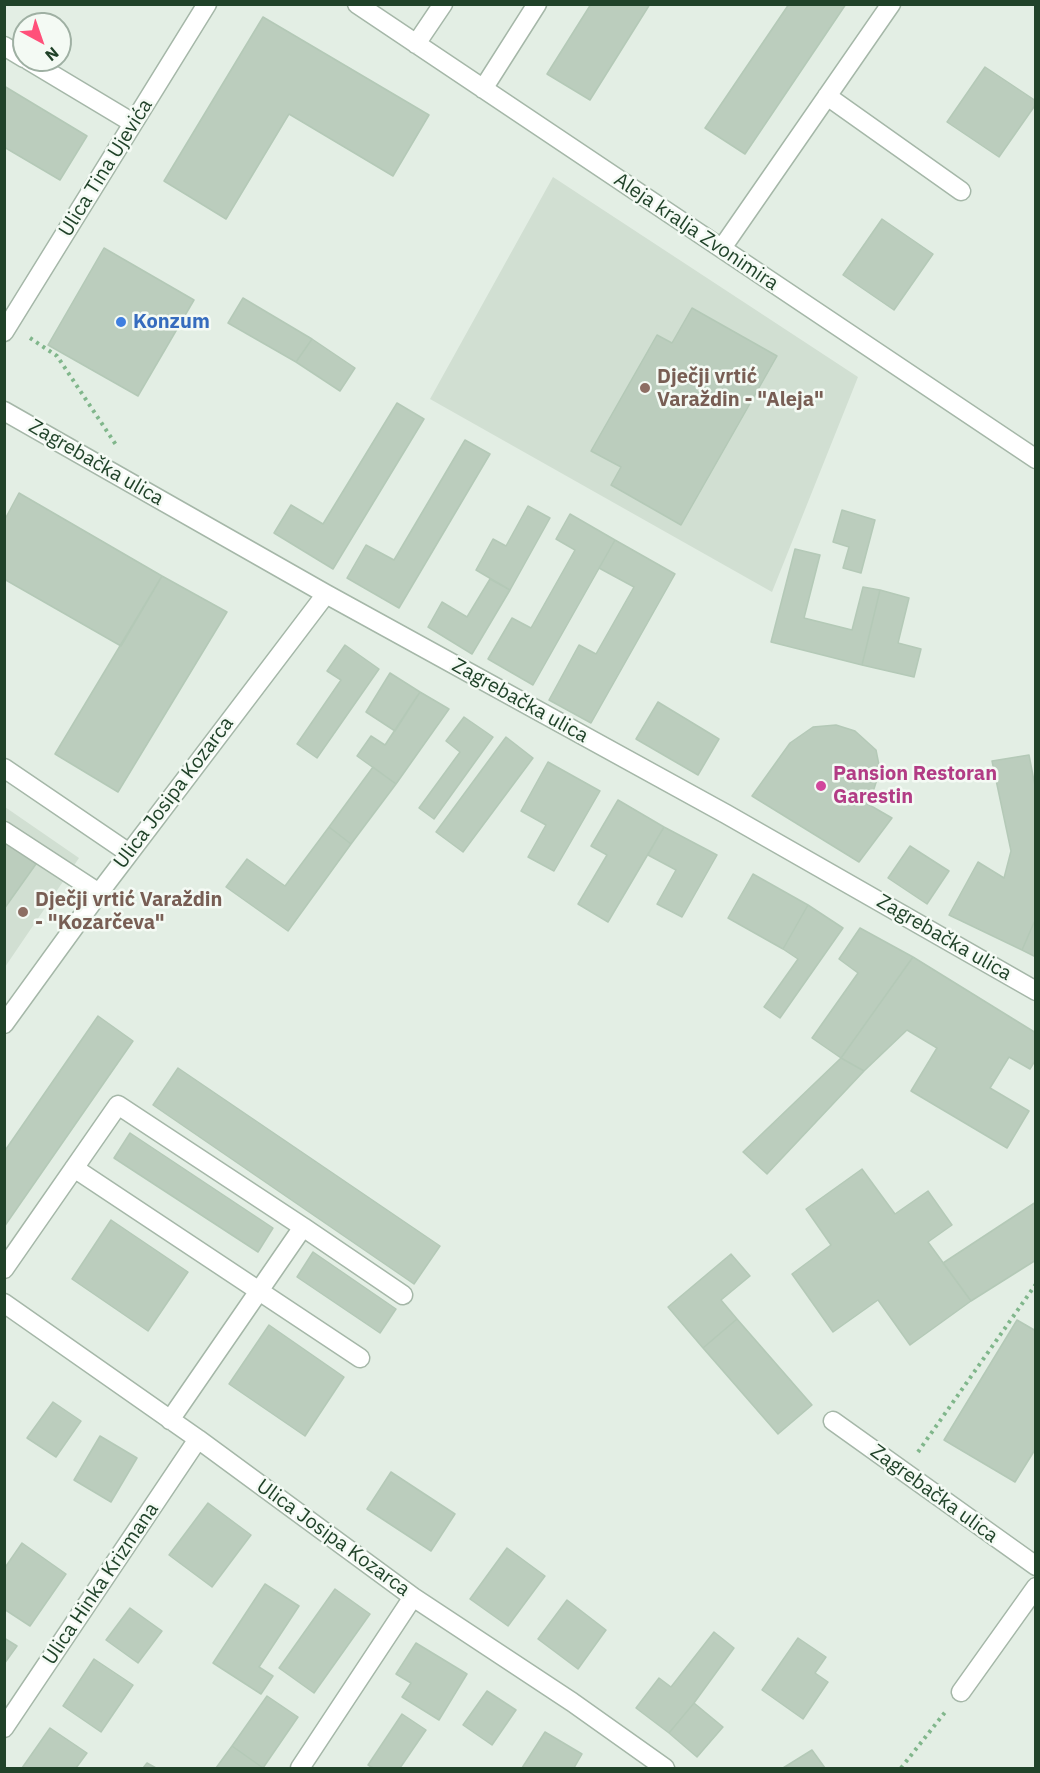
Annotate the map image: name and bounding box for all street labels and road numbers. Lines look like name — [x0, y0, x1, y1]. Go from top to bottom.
street label: Ulica Tina Ujevića — [54, 95, 158, 241]
street label: Aleja kralja Zvonimira — [609, 168, 783, 296]
street label: Zagrebačka ulica — [24, 415, 168, 511]
street label: Zagrebačka ulica — [448, 654, 592, 748]
street label: Ulica Josipa Kozarca — [109, 712, 239, 874]
street label: Zagrebačka ulica — [872, 890, 1016, 986]
street label: Zagrebačka ulica — [866, 1440, 1002, 1548]
street label: Ulica Josipa Kozarca — [252, 1474, 414, 1602]
street label: Ulica Hinka Krizmana — [38, 1498, 164, 1670]

